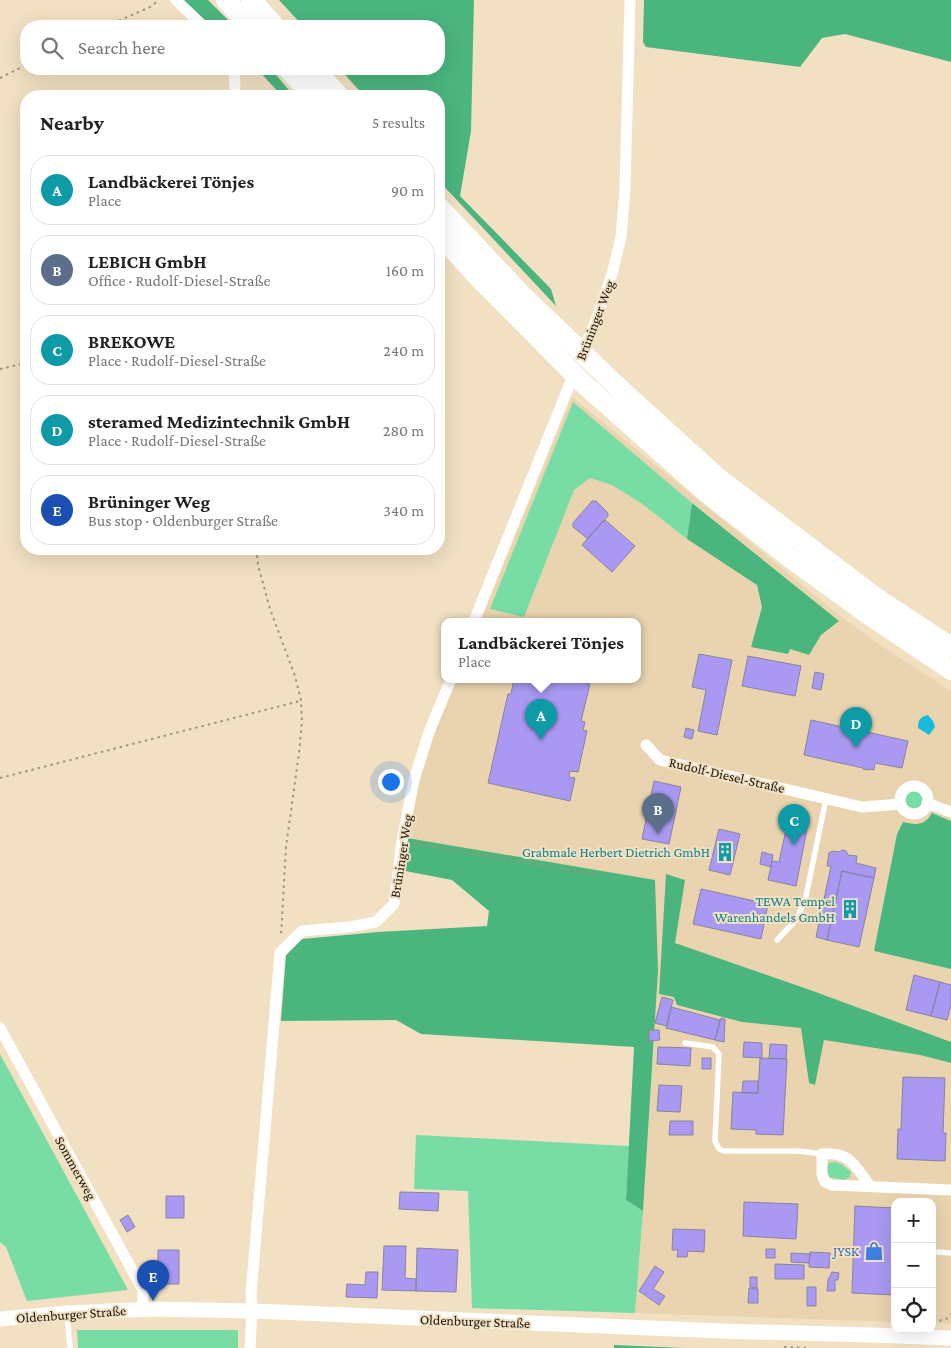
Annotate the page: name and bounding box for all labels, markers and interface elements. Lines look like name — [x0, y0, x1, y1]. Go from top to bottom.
search box — [20, 20, 445, 75]
icon: search — [38, 34, 66, 62]
text: Search here — [78, 37, 165, 58]
text: Nearby — [40, 111, 104, 135]
text: 5 results — [372, 114, 425, 131]
text: Landbäckerei Tönjes — [88, 171, 254, 192]
text: A — [52, 182, 62, 199]
text: 90 m — [391, 182, 424, 199]
text: Place — [88, 192, 121, 209]
text: LEBICH GmbH — [88, 251, 207, 272]
text: B — [52, 262, 62, 279]
text: 160 m — [386, 262, 424, 279]
text: Office · Rudolf-Diesel-Straße — [88, 272, 270, 289]
street label: Brüninger Weg — [572, 278, 618, 362]
text: BREKOWE — [88, 331, 175, 352]
text: C — [52, 342, 62, 359]
text: 240 m — [383, 342, 424, 359]
text: Place · Rudolf-Diesel-Straße — [88, 352, 266, 369]
text: steramed Medizintechnik GmbH — [88, 411, 350, 432]
text: D — [51, 422, 63, 439]
text: 280 m — [383, 422, 424, 439]
text: Place · Rudolf-Diesel-Straße — [88, 432, 266, 449]
text: Brüninger Weg — [88, 491, 210, 512]
text: E — [52, 502, 62, 519]
text: 340 m — [383, 502, 424, 519]
text: Bus stop · Oldenburger Straße — [88, 512, 278, 529]
popup — [441, 618, 641, 683]
text: Landbäckerei Tönjes — [458, 632, 624, 653]
text: Place — [458, 653, 491, 670]
pin: A — [525, 699, 557, 740]
pin: D — [840, 707, 872, 748]
street label: Rudolf-Diesel-Straße — [668, 754, 786, 796]
your location — [378, 769, 404, 795]
pin: B — [642, 793, 674, 834]
pin: C — [778, 804, 810, 845]
street label: Brüninger Weg — [386, 813, 416, 899]
building icon: Grabmale Herbert Dietrich GmbH — [714, 841, 736, 863]
place label: Grabmale Herbert Dietrich GmbH — [522, 844, 710, 860]
place label: TEWA Tempel Warenhandels GmbH — [715, 893, 835, 925]
building icon: TEWA Tempel Warenhandels GmbH — [839, 898, 861, 920]
street label: Sommerweg — [52, 1133, 100, 1203]
map controls — [891, 1198, 936, 1333]
button: + — [891, 1198, 936, 1243]
shop icon: JYSK — [863, 1240, 885, 1262]
place label: JYSK — [831, 1243, 860, 1259]
button: − — [891, 1243, 936, 1288]
pin: E — [137, 1260, 169, 1301]
button: locate — [891, 1288, 936, 1333]
street label: Oldenburger Straße — [15, 1302, 127, 1326]
street label: Oldenburger Straße — [420, 1311, 530, 1331]

